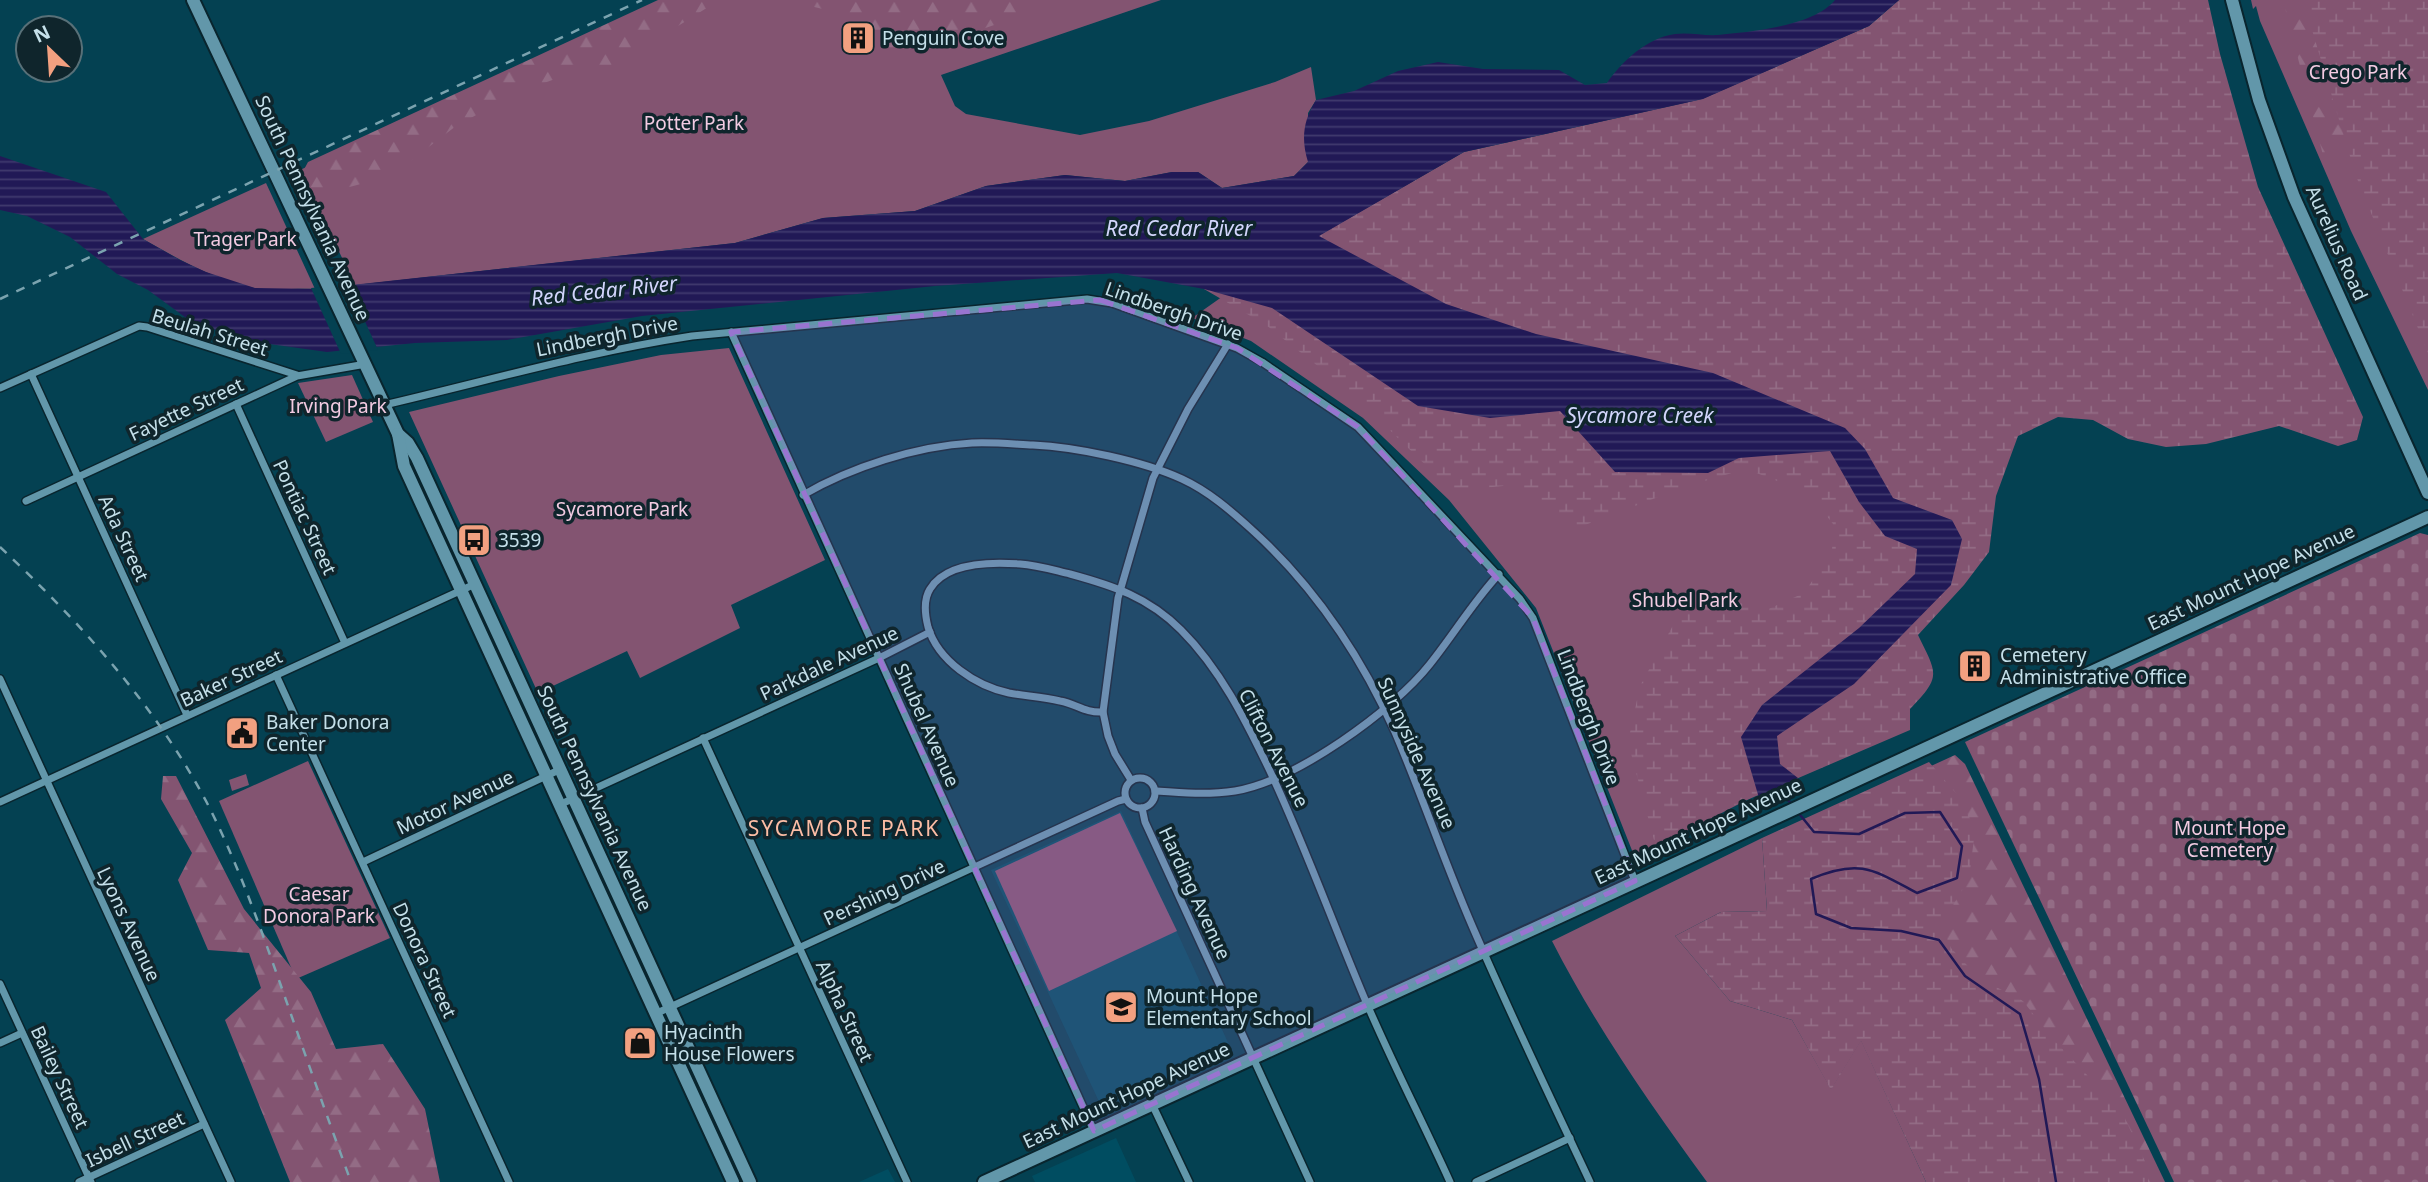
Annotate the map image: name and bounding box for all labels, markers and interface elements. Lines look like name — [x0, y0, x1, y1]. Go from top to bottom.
north arrow — [14, 14, 84, 84]
text: N — [29, 19, 54, 49]
building icon: Penguin Cove — [839, 19, 877, 57]
place label: Penguin Cove — [882, 25, 1004, 51]
park label: Crego Park — [2309, 59, 2407, 85]
street label: South Pennsylvania Avenue — [249, 91, 377, 325]
park label: Potter Park — [644, 110, 744, 136]
street label: Aurelius Road — [2300, 181, 2374, 305]
water label: Red Cedar River — [1106, 214, 1254, 242]
park label: Trager Park — [193, 226, 297, 252]
water label: Red Cedar River — [529, 268, 680, 312]
street label: Lindbergh Drive — [1102, 275, 1246, 347]
street label: Beulah Street — [149, 302, 271, 362]
street label: Lindbergh Drive — [534, 310, 680, 362]
street label: Fayette Street — [125, 371, 248, 447]
park label: Irving Park — [289, 393, 387, 419]
water label: Sycamore Creek — [1566, 401, 1715, 429]
street label: Pontiac Street — [267, 455, 343, 579]
street label: Ada Street — [93, 491, 155, 586]
park label: Sycamore Park — [556, 496, 688, 522]
street label: East Mount Hope Avenue — [2143, 518, 2359, 636]
bus stop icon: 3539 — [455, 521, 493, 559]
place label: 3539 — [498, 527, 541, 553]
park label: Shubel Park — [1632, 587, 1738, 613]
street label: Parkdale Avenue — [756, 620, 902, 706]
place label: Cemetery Administrative Office — [2000, 642, 2187, 690]
street label: Baker Street — [176, 643, 286, 713]
street label: Lindbergh Drive — [1551, 645, 1627, 789]
building icon: Cemetery Administrative Office — [1956, 647, 1994, 685]
street label: Shubel Avenue — [888, 659, 966, 791]
street label: Sunnyside Avenue — [1372, 673, 1462, 833]
street label: South Pennsylvania Avenue — [531, 681, 659, 915]
street label: Clifton Avenue — [1233, 684, 1315, 812]
place label: Baker Donora Center — [266, 709, 389, 757]
public building icon: Baker Donora Center — [223, 714, 261, 752]
street label: Motor Avenue — [392, 763, 518, 841]
street label: East Mount Hope Avenue — [1590, 772, 1806, 890]
district label: SYCAMORE PARK — [748, 814, 940, 842]
park label: Mount Hope Cemetery — [2174, 815, 2286, 863]
street label: Harding Avenue — [1153, 822, 1237, 964]
street label: Pershing Drive — [819, 853, 949, 931]
street label: Lyons Avenue — [91, 862, 167, 986]
park label: Caesar Donora Park — [263, 881, 375, 929]
street label: Donora Street — [387, 898, 463, 1022]
street label: Alpha Street — [810, 956, 880, 1066]
place label: Mount Hope Elementary School — [1146, 983, 1312, 1031]
school or university icon: Mount Hope Elementary School — [1102, 988, 1140, 1026]
place label: Hyacinth House Flowers — [664, 1019, 795, 1067]
street label: Bailey Street — [25, 1021, 95, 1133]
shop icon: Hyacinth House Flowers — [621, 1024, 659, 1062]
street label: East Mount Hope Avenue — [1018, 1036, 1234, 1154]
street label: Isbell Street — [82, 1105, 189, 1173]

